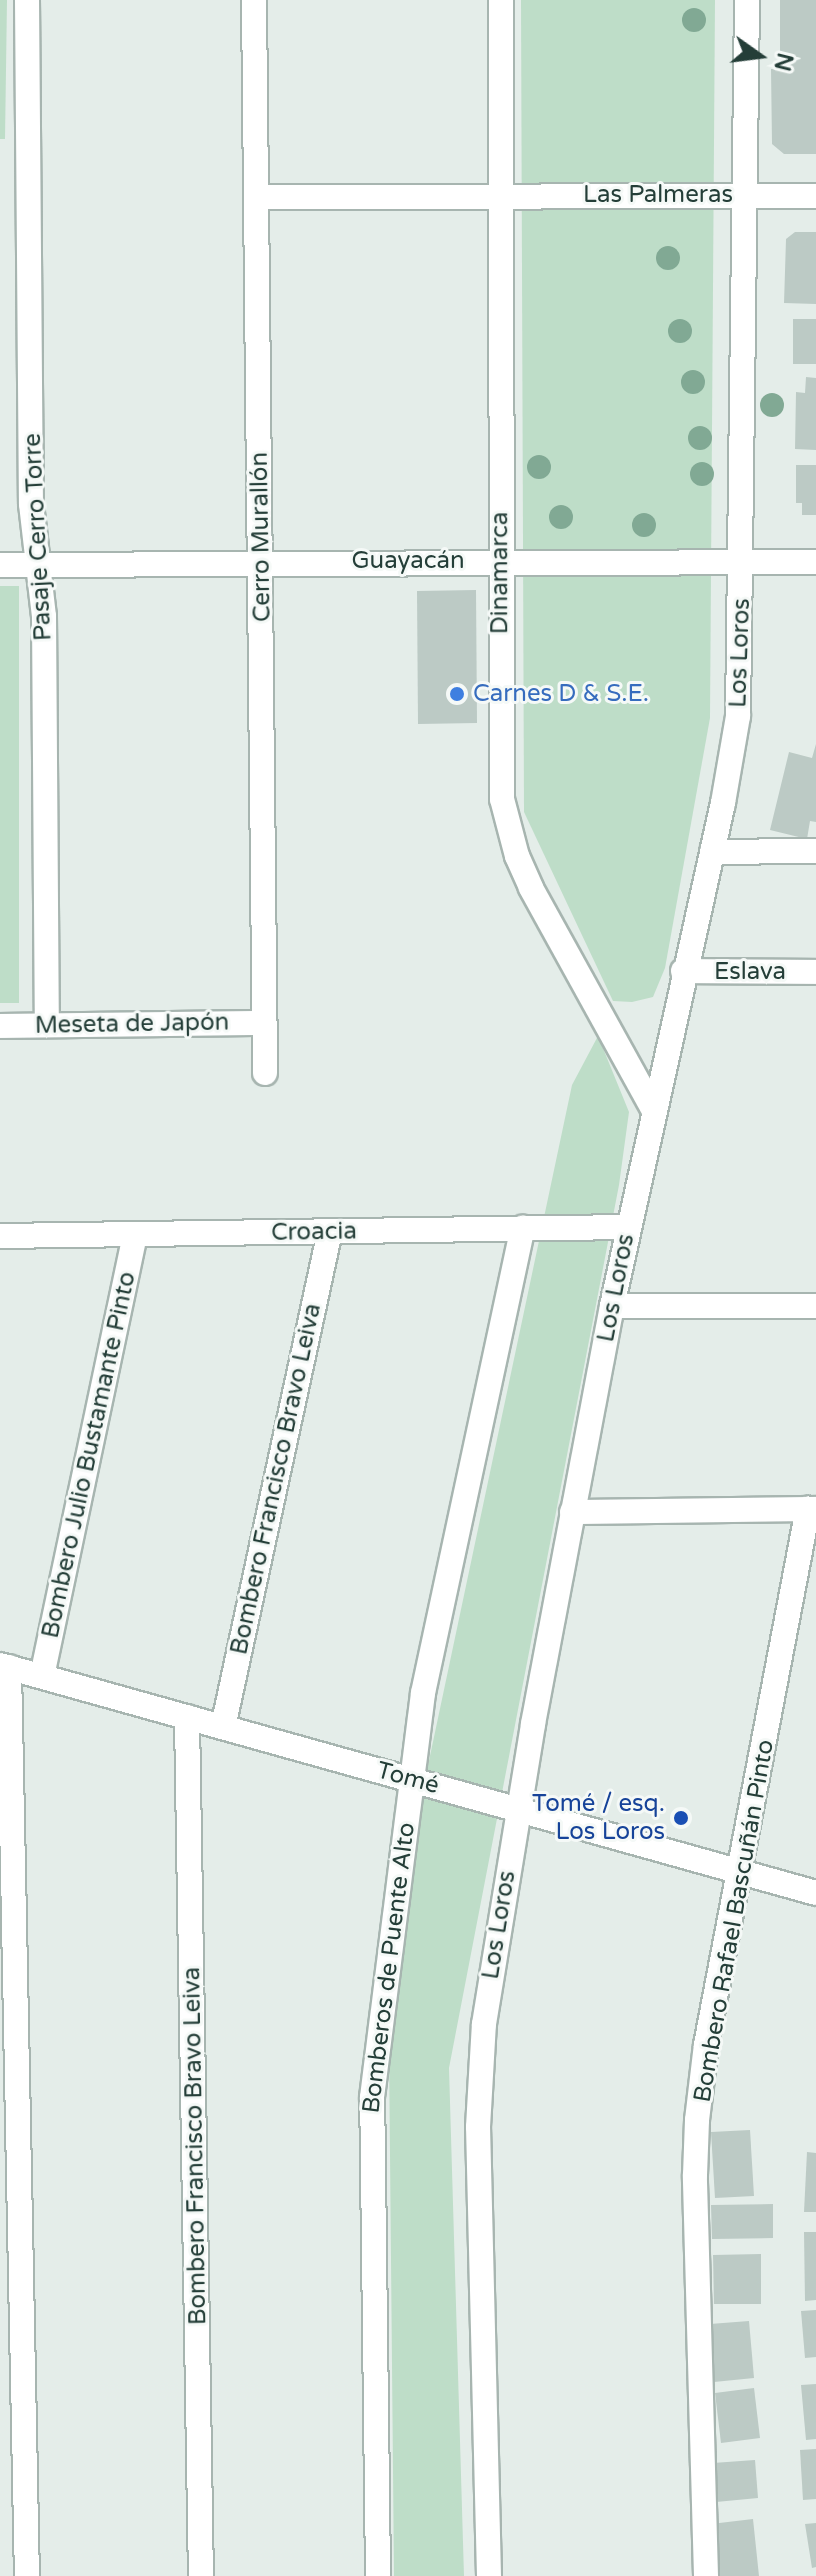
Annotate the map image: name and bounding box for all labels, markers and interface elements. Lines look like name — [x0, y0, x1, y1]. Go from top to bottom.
north arrow — [720, 16, 800, 96]
text: N — [769, 50, 798, 74]
street label: Las Palmeras — [583, 181, 733, 209]
street label: Pasaje Cerro Torre — [18, 432, 58, 642]
street label: Cerro Murallón — [245, 452, 277, 622]
street label: Dinamarca — [486, 512, 514, 634]
street label: Guayacán — [351, 547, 465, 575]
street label: Los Loros — [724, 598, 756, 708]
place label: Carnes D & S.E. — [473, 680, 649, 708]
marker: Carnes D & S.E. — [448, 685, 466, 703]
street label: Eslava — [714, 958, 786, 986]
street label: Meseta de Japón — [35, 1008, 229, 1040]
street label: Croacia — [271, 1217, 357, 1247]
street label: Los Loros — [591, 1231, 641, 1345]
street label: Bombero Julio Bustamante Pinto — [36, 1269, 142, 1641]
street label: Bombero Francisco Bravo Leiva — [225, 1301, 327, 1657]
street label: Bombero Rafael Bascuñán Pinto — [688, 1737, 780, 2105]
street label: Tomé — [374, 1756, 442, 1800]
place label: Tomé / esq. Los Loros — [532, 1790, 665, 1846]
marker: Tomé / esq. Los Loros — [672, 1809, 690, 1827]
street label: Bomberos de Puente Alto — [357, 1821, 421, 2115]
street label: Los Loros — [476, 1869, 522, 1981]
street label: Bombero Francisco Bravo Leiva — [177, 1967, 213, 2325]

